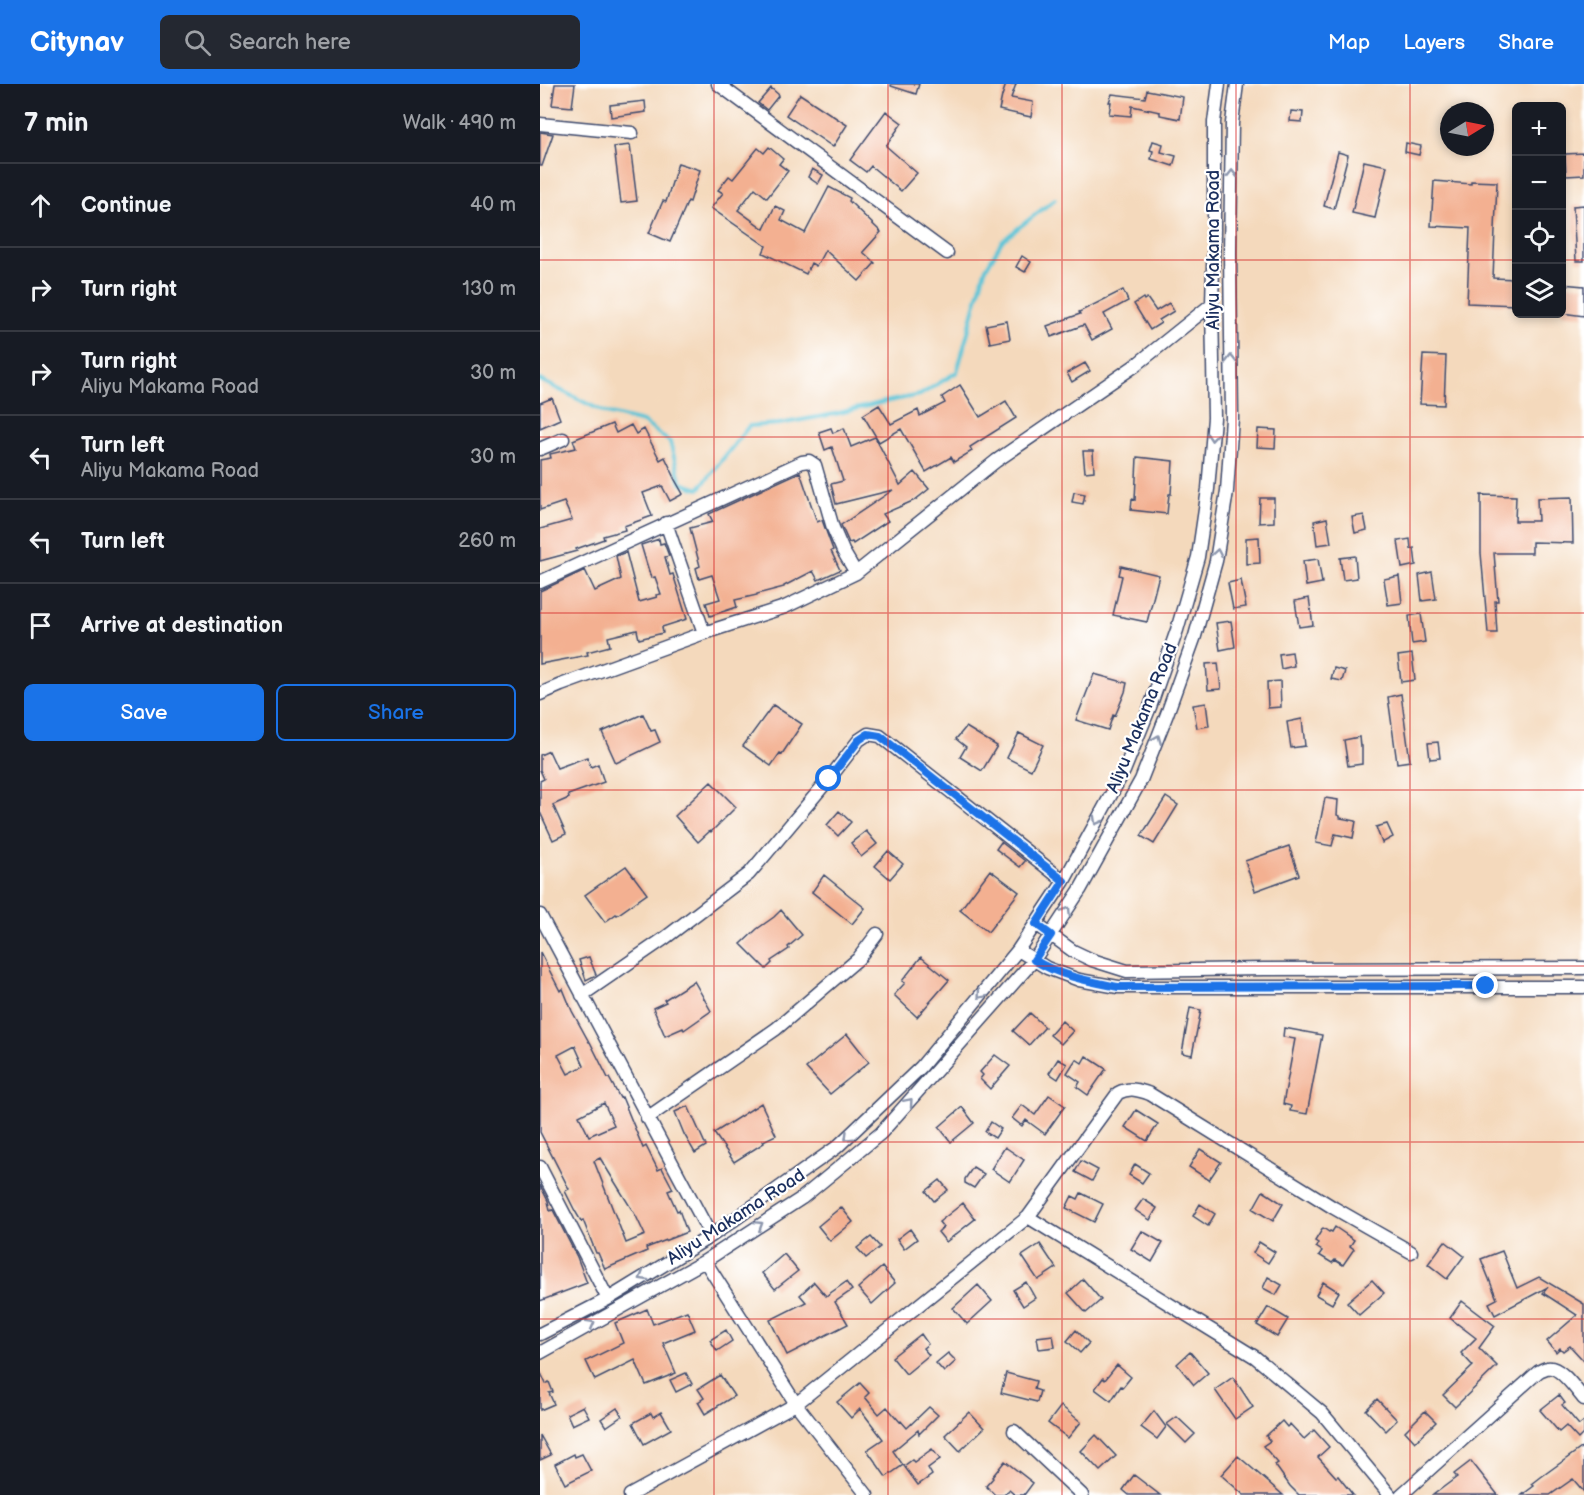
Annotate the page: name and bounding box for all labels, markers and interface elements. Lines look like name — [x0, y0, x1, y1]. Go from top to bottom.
search box — [160, 15, 580, 69]
text: Citynav — [30, 26, 124, 59]
icon: search — [181, 26, 214, 59]
text: Search here — [229, 29, 351, 56]
text: Map — [1328, 30, 1370, 55]
text: Layers — [1403, 30, 1465, 55]
text: Share — [1498, 30, 1554, 55]
north arrow — [1440, 102, 1494, 156]
map controls — [1512, 102, 1566, 318]
button: + — [1512, 102, 1566, 156]
text: 7 min — [24, 108, 88, 139]
text: Walk · 490 m — [403, 111, 516, 135]
button: − — [1512, 156, 1566, 210]
one-way arrow — [1226, 169, 1238, 178]
street label: Aliyu Makama Road — [1203, 170, 1224, 330]
icon: ahead — [24, 189, 57, 222]
text: Continue — [81, 192, 171, 219]
text: 40 m — [470, 193, 516, 217]
button: locate — [1512, 210, 1566, 264]
button: layers — [1512, 264, 1566, 318]
icon: right — [24, 273, 57, 306]
text: Turn right — [81, 276, 177, 303]
text: 130 m — [462, 277, 516, 301]
text: Turn right — [81, 348, 177, 375]
one-way arrow — [1225, 355, 1237, 364]
icon: right — [24, 357, 57, 390]
text: 30 m — [470, 361, 516, 385]
text: Aliyu Makama Road — [81, 375, 259, 399]
text: Turn left — [81, 432, 165, 459]
one-way arrow — [1206, 432, 1219, 441]
icon: left — [24, 441, 57, 474]
text: 30 m — [470, 445, 516, 469]
text: Aliyu Makama Road — [81, 459, 259, 483]
icon: left — [24, 525, 57, 558]
text: Turn left — [81, 528, 165, 555]
text: 260 m — [458, 529, 516, 553]
one-way arrow — [1211, 549, 1223, 558]
icon: arrive — [24, 609, 57, 642]
text: Arrive at destination — [81, 612, 283, 639]
street label: Aliyu Makama Road — [1102, 640, 1182, 796]
button: Save — [24, 684, 264, 741]
button: Share — [276, 684, 516, 741]
one-way arrow — [1150, 734, 1162, 745]
route start — [815, 765, 841, 791]
one-way arrow — [1093, 815, 1104, 825]
one-way arrow — [1059, 907, 1071, 917]
route end — [1472, 972, 1498, 998]
one-way arrow — [977, 988, 988, 999]
one-way arrow — [902, 1098, 913, 1109]
one-way arrow — [844, 1130, 854, 1141]
street label: Aliyu Makama Road — [663, 1165, 809, 1269]
one-way arrow — [753, 1221, 763, 1233]
one-way arrow — [639, 1270, 649, 1282]
one-way arrow — [585, 1320, 595, 1331]

